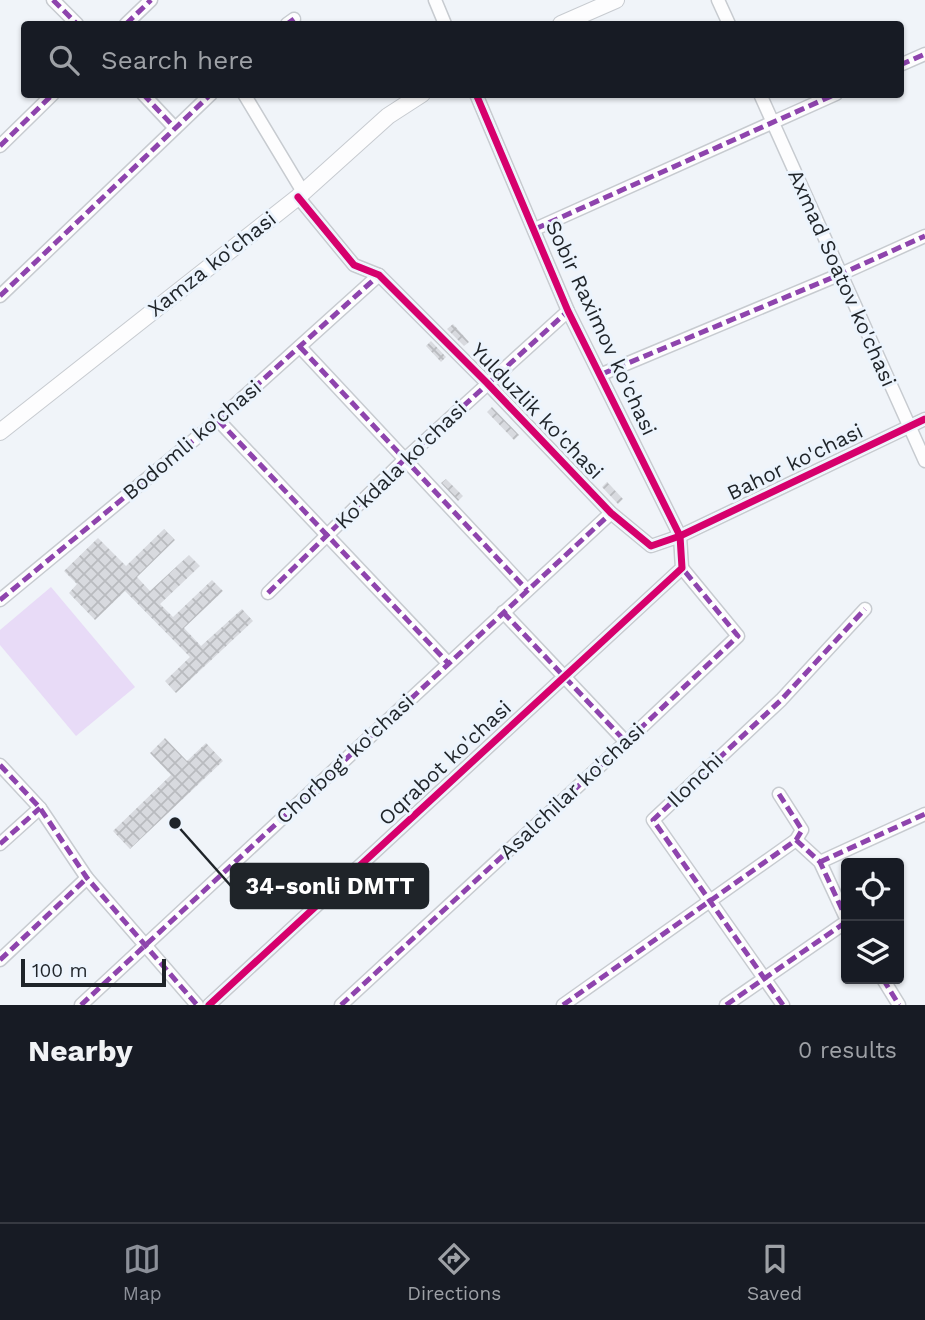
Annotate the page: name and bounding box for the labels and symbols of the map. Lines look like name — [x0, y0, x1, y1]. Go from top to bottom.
street label: Axmad Soatov ko'chasi — [783, 165, 902, 390]
street label: Xamza ko'chasi — [143, 206, 281, 321]
street label: Sobir Raximov ko'chasi — [541, 216, 662, 439]
street label: Yulduzlik ko'chasi — [466, 337, 609, 484]
street label: Bodomli ko'chasi — [117, 375, 266, 505]
street label: Ko'kdala ko'chasi — [330, 396, 472, 534]
street label: Bahor ko'chasi — [723, 418, 867, 505]
street label: Chorbog' ko'chasi — [271, 688, 419, 829]
street label: Oqrabot ko'chasi — [373, 695, 516, 830]
street label: Asalchilar ko'chasi — [494, 717, 649, 864]
street label: Ilonchi — [661, 747, 728, 812]
callout: 34-sonli DMTT — [231, 864, 428, 908]
text: 34-sonli DMTT — [245, 873, 415, 900]
scale bar — [21, 956, 166, 988]

